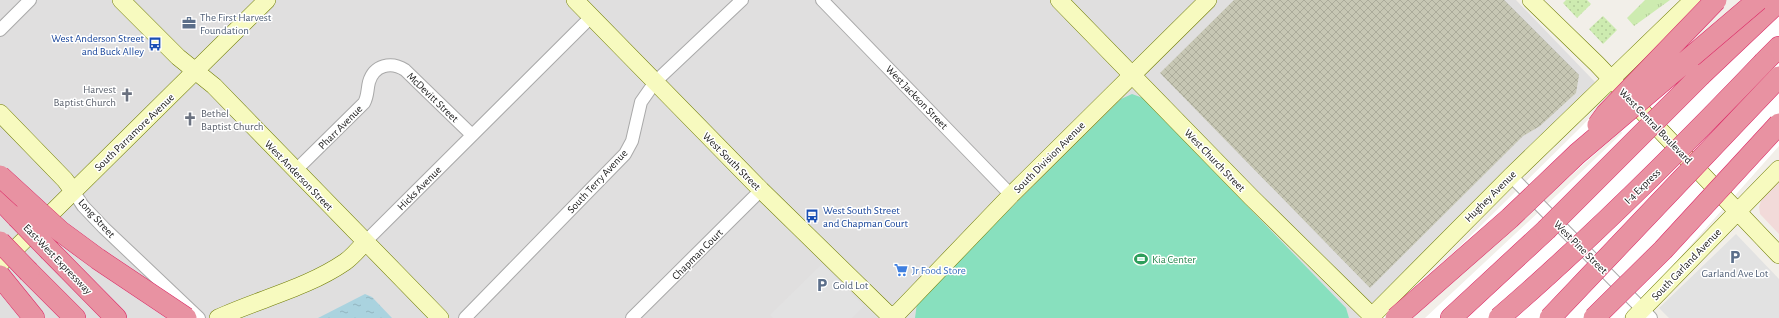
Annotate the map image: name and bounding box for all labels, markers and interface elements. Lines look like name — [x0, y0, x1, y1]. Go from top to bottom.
place label: The First Harvest Foundation — [200, 12, 272, 36]
office icon: The First Harvest Foundation — [181, 15, 197, 31]
place label: West Anderson Street and Buck Alley — [51, 33, 144, 57]
bus stop icon: West Anderson Street and Buck Alley — [147, 36, 163, 52]
street label: West Jackson Street — [883, 63, 950, 132]
street label: McDevitt Street — [405, 70, 461, 125]
place label: Harvest Baptist Church — [53, 84, 116, 108]
church icon: Harvest Baptist Church — [119, 87, 135, 103]
street label: West Central Boulevard — [1617, 87, 1695, 166]
street label: South Parramore Avenue — [92, 92, 176, 173]
street label: Pharr Avenue — [316, 103, 365, 152]
place label: Bethel Baptist Church — [201, 108, 264, 132]
church icon: Bethel Baptist Church — [182, 111, 198, 127]
street label: South Division Avenue — [1012, 120, 1087, 195]
street label: West Church Street — [1182, 127, 1247, 194]
street label: West South Street — [701, 130, 763, 193]
street label: West Anderson Street — [262, 138, 335, 213]
street label: South Terry Avenue — [565, 147, 630, 215]
street label: Hicks Avenue — [395, 164, 444, 213]
street label: I-4 Express — [1622, 167, 1663, 206]
street label: Hughey Avenue — [1463, 169, 1518, 224]
street label: Long Street — [76, 197, 117, 240]
place label: West South Street and Chapman Court — [823, 205, 908, 229]
bus stop icon: West South Street and Chapman Court — [804, 208, 820, 224]
street label: West Pine Street — [1552, 218, 1610, 277]
street label: East-West Expressway — [21, 222, 94, 297]
street label: South Garland Avenue — [1649, 226, 1723, 302]
street label: Chapman Court — [670, 227, 725, 282]
parking icon: Garland Ave Lot — [1727, 249, 1743, 265]
sports icon: Kia Center — [1133, 251, 1149, 267]
place label: Kia Center — [1152, 254, 1196, 265]
supermarket icon: Jr Food Store — [893, 262, 909, 278]
place label: Jr Food Store — [912, 265, 966, 276]
place label: Garland Ave Lot — [1702, 268, 1769, 279]
parking icon: Gold Lot — [814, 277, 830, 293]
place label: Gold Lot — [833, 280, 869, 291]

